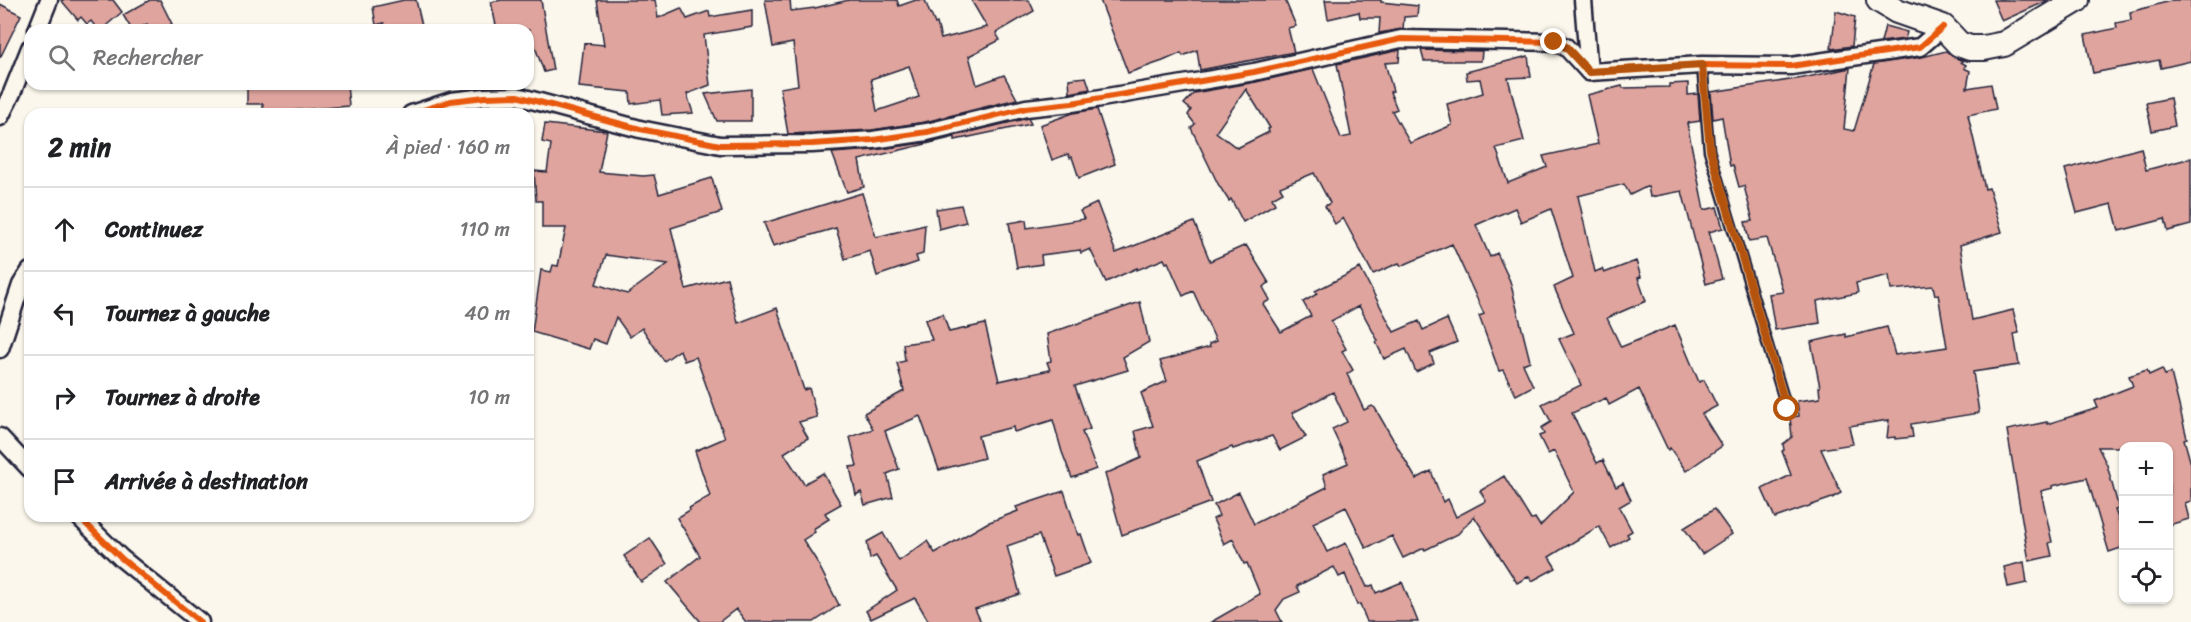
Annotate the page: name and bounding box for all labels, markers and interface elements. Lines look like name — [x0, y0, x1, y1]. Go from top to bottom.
search box — [24, 24, 534, 90]
route end — [1540, 28, 1566, 54]
text: Rechercher — [93, 38, 203, 77]
icon: search — [45, 41, 78, 74]
text: 2 min — [48, 124, 111, 170]
text: À pied · 160 m — [386, 130, 510, 165]
text: Continuez — [105, 210, 203, 249]
text: 110 m — [460, 212, 510, 247]
icon: ahead — [48, 213, 81, 246]
text: Tournez à gauche — [105, 294, 270, 333]
text: 40 m — [464, 296, 510, 331]
icon: left — [48, 297, 81, 330]
text: Tournez à droite — [105, 378, 260, 417]
text: 10 m — [468, 380, 510, 415]
icon: right — [48, 381, 81, 414]
route start — [1773, 395, 1799, 421]
map controls — [2119, 442, 2173, 604]
button: + — [2119, 442, 2173, 496]
text: Arrivée à destination — [105, 462, 308, 501]
icon: arrive — [48, 465, 81, 498]
button: − — [2119, 496, 2173, 550]
button: locate — [2119, 550, 2173, 604]

